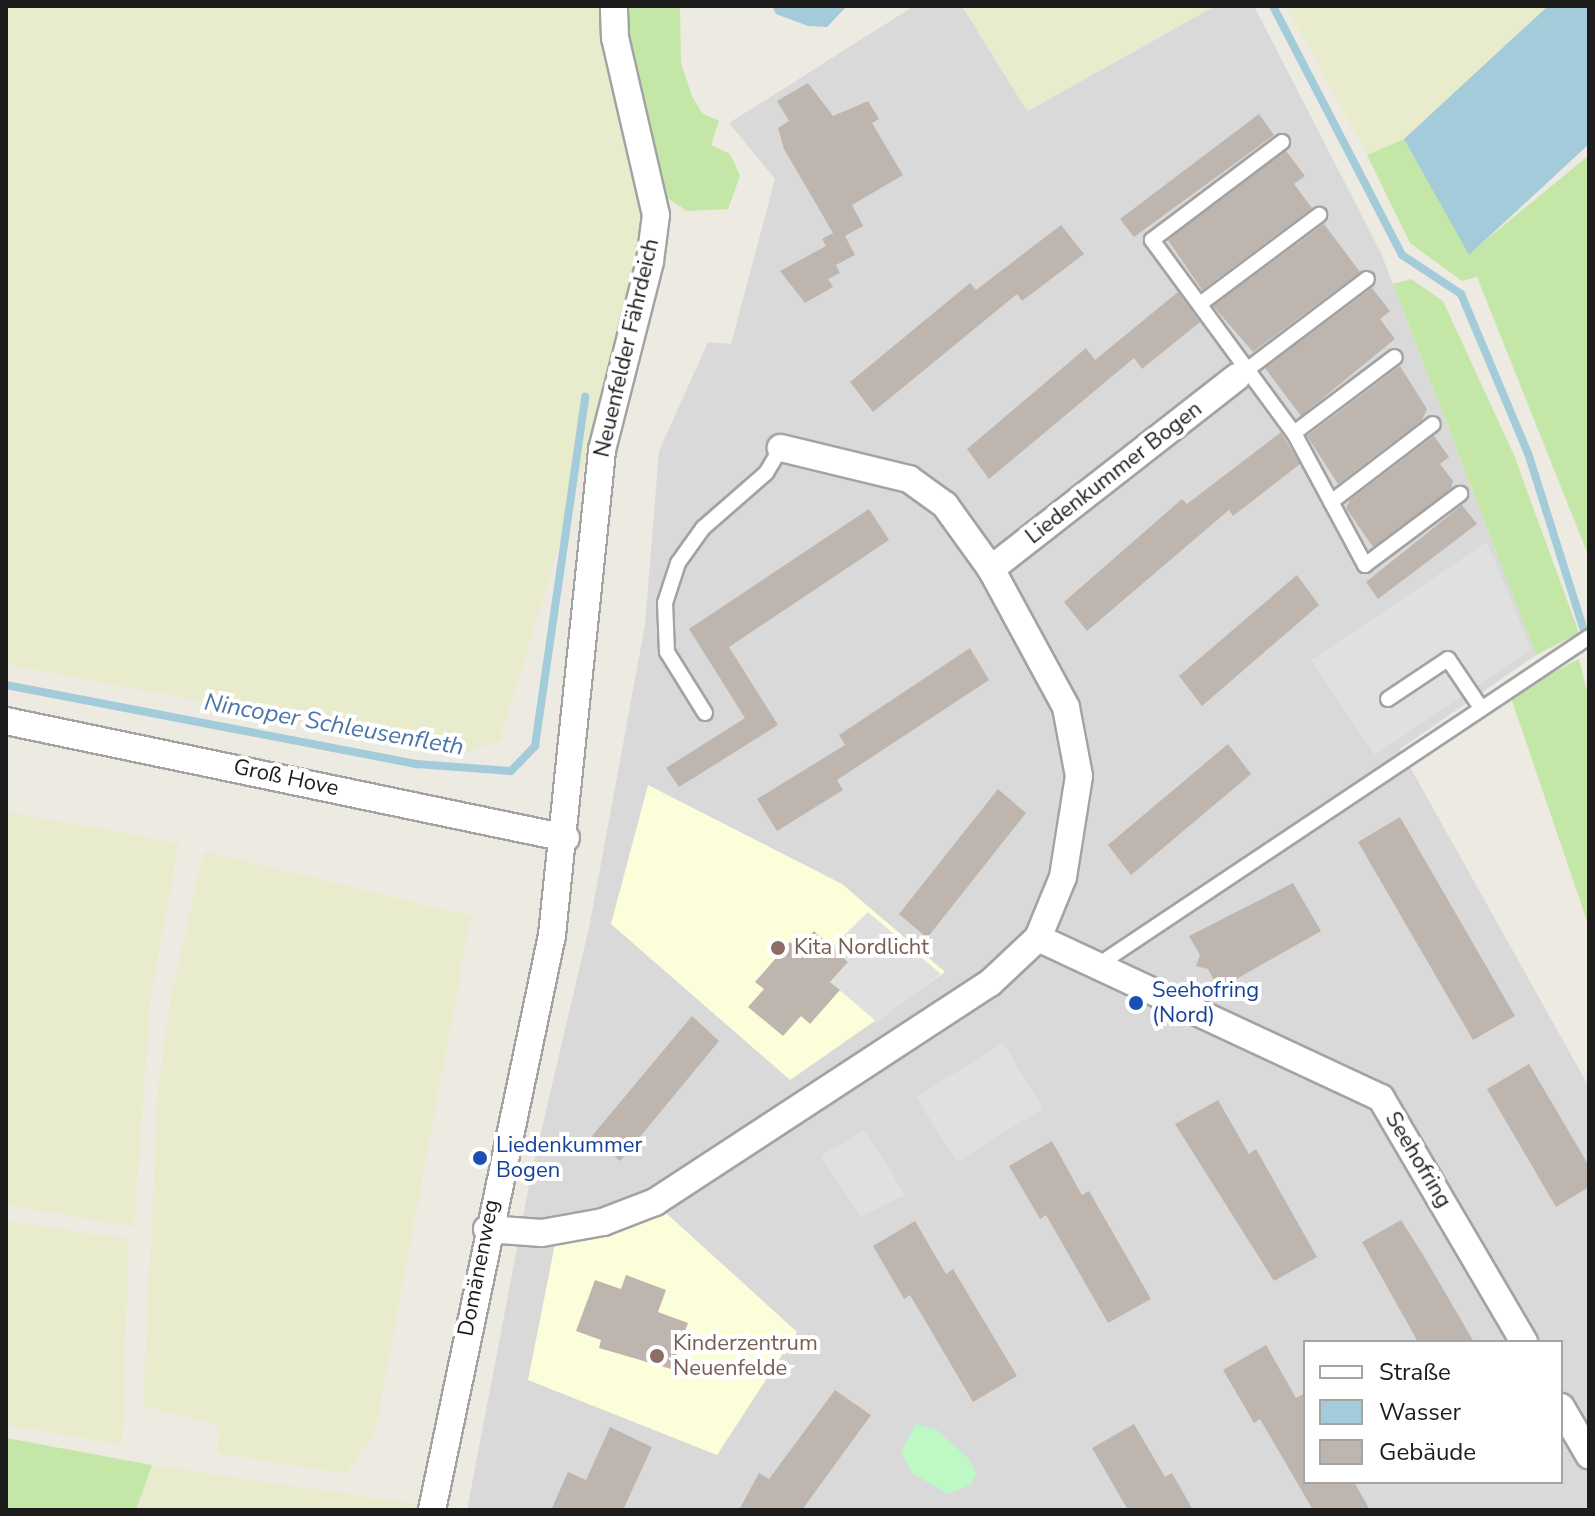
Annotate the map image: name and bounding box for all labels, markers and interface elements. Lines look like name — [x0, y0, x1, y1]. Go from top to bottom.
street label: Neuenfelder Fährdeich — [589, 236, 665, 460]
street label: Liedenkummer Bogen — [1021, 396, 1207, 550]
water label: Nincoper Schleusenfleth — [202, 688, 466, 762]
street label: Groß Hove — [231, 754, 341, 802]
place label: Kita Nordlicht — [794, 935, 929, 961]
marker: Kita Nordlicht — [769, 939, 787, 957]
place label: Seehofring (Nord) — [1152, 977, 1259, 1028]
marker: Seehofring (Nord) — [1127, 994, 1145, 1012]
street label: Seehofring — [1379, 1107, 1457, 1213]
place label: Liedenkummer Bogen — [496, 1132, 642, 1184]
marker: Liedenkummer Bogen — [471, 1149, 489, 1167]
street label: Domänenweg — [453, 1197, 505, 1339]
place label: Kinderzentrum Neuenfelde — [673, 1330, 818, 1382]
legend — [1303, 1340, 1563, 1484]
marker: Kinderzentrum Neuenfelde — [648, 1347, 666, 1365]
text: Straße — [1379, 1356, 1451, 1388]
text: Wasser — [1379, 1396, 1461, 1428]
text: Gebäude — [1379, 1436, 1476, 1468]

